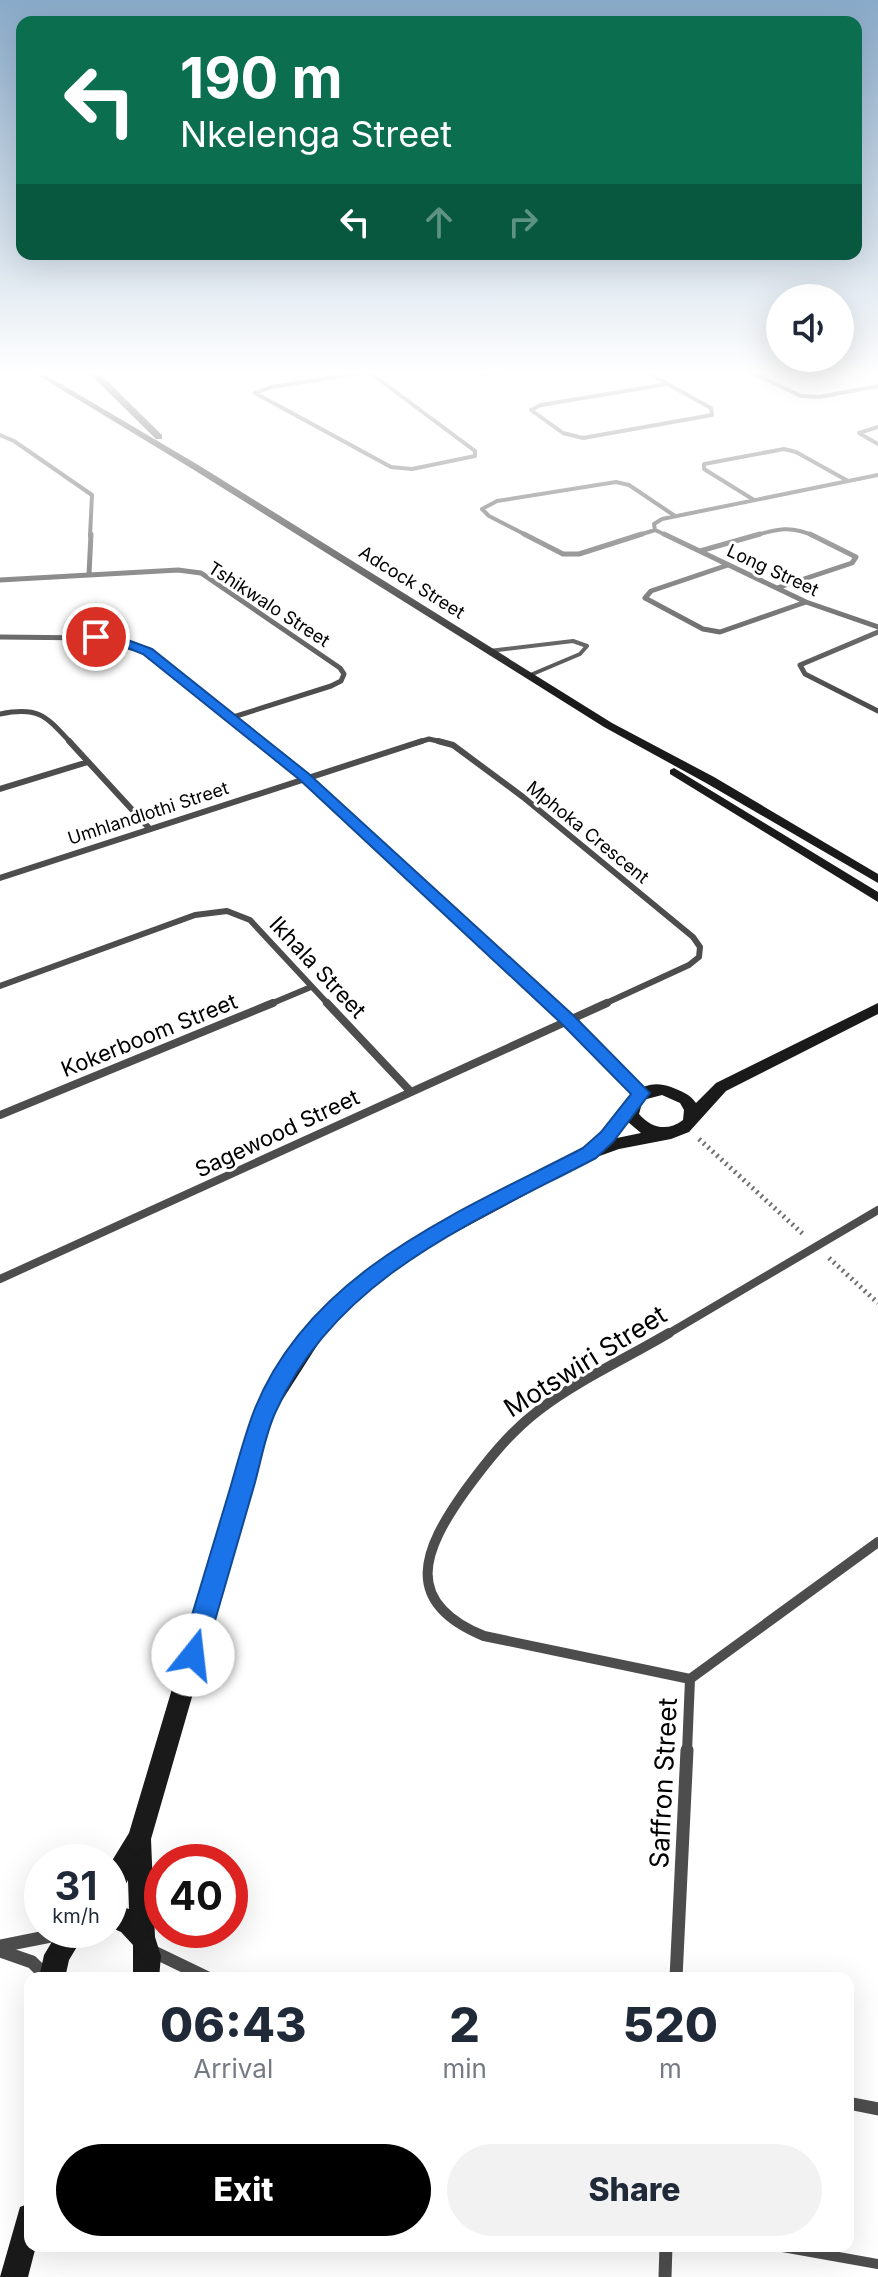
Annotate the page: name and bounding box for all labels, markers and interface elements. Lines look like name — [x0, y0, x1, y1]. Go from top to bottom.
text: 190 m — [180, 44, 343, 112]
icon: left — [48, 48, 152, 152]
text: Nkelenga Street — [180, 112, 452, 156]
icon: left — [333, 200, 377, 244]
icon: ahead — [417, 200, 461, 244]
icon: right — [501, 200, 545, 244]
map controls — [766, 284, 854, 372]
button: sound — [766, 284, 854, 372]
street label: Long Street — [724, 540, 822, 600]
street label: Adcock Street — [355, 541, 469, 623]
street label: Tshikwalo Street — [204, 557, 334, 651]
pin — [62, 603, 130, 671]
icon: arrive — [74, 615, 118, 659]
street label: Mphoka Crescent — [523, 776, 653, 888]
street label: Umhlandlothi Street — [65, 777, 231, 849]
street label: Ikhala Street — [264, 911, 372, 1023]
street label: Kokerboom Street — [57, 988, 241, 1082]
street label: Sagewood Street — [191, 1084, 363, 1182]
street label: Motswiri Street — [498, 1299, 672, 1423]
position arrow — [151, 1613, 235, 1697]
street label: Saffron Street — [643, 1697, 683, 1869]
speed limit sign: 40 — [144, 1844, 248, 1948]
text: 31 — [54, 1861, 98, 1910]
text: km/h — [52, 1904, 100, 1928]
text: 06:43 — [160, 1995, 306, 2054]
text: 2 — [449, 1995, 480, 2054]
text: 520 — [623, 1995, 718, 2054]
text: Arrival — [193, 2053, 273, 2084]
text: min — [442, 2053, 487, 2084]
text: m — [659, 2053, 682, 2084]
button: Exit — [56, 2144, 431, 2236]
button: Share — [447, 2144, 822, 2236]

